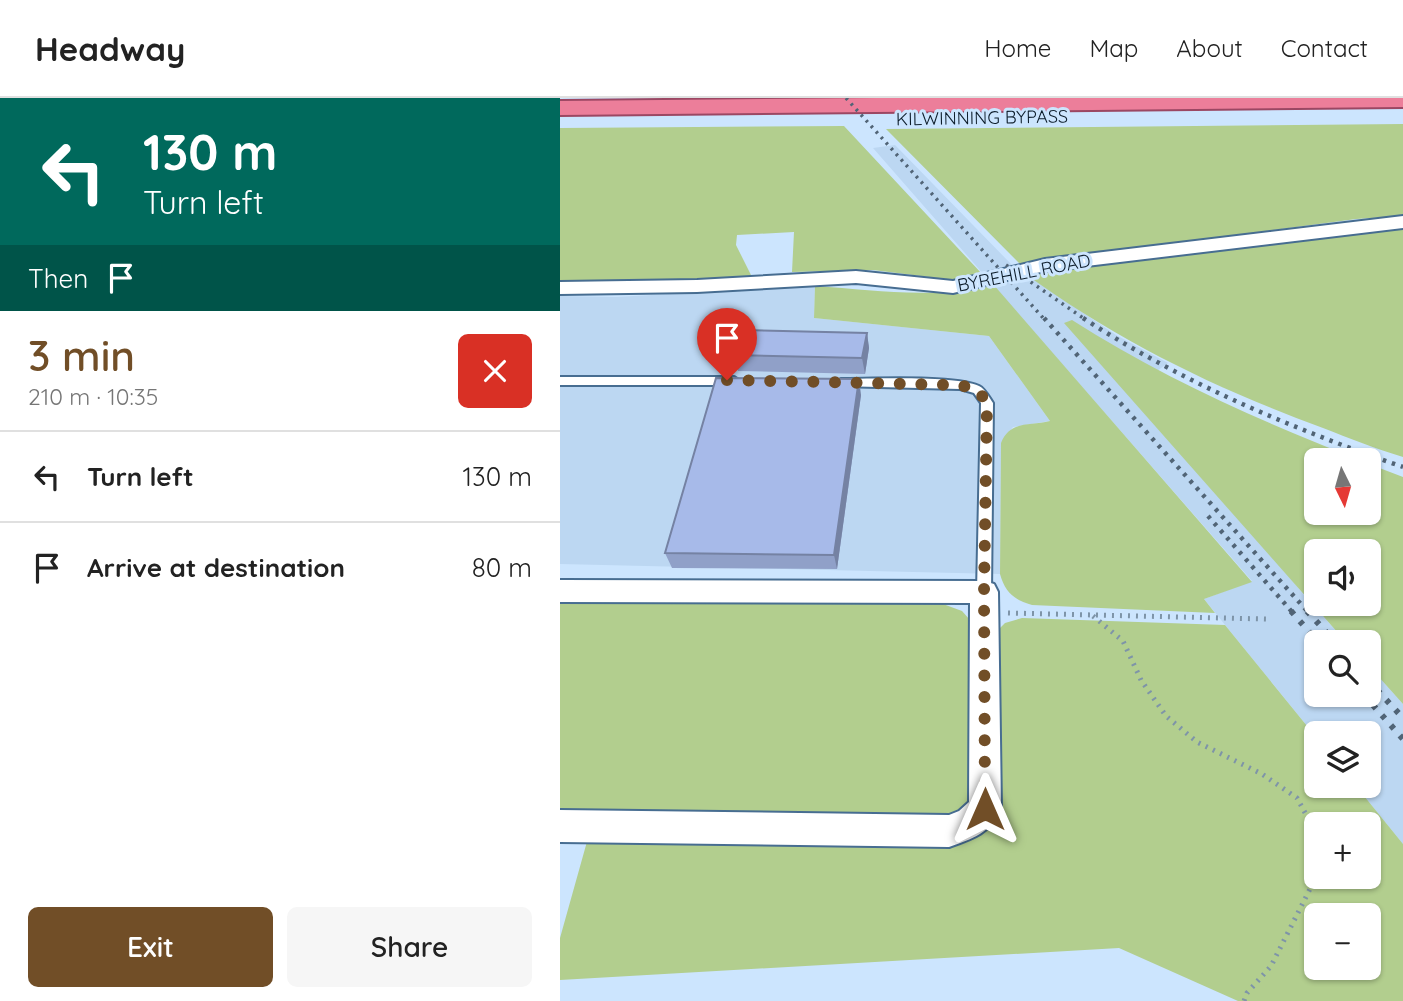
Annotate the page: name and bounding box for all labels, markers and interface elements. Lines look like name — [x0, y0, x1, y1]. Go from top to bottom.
text: Headway — [35, 28, 185, 69]
text: Home — [984, 33, 1051, 63]
text: Map — [1089, 33, 1138, 63]
text: About — [1176, 33, 1243, 63]
text: Contact — [1281, 33, 1368, 63]
street label: KILWINNING BYPASS — [896, 105, 1068, 130]
text: 130 m — [143, 121, 277, 182]
icon: left — [28, 126, 119, 217]
text: Turn left — [143, 182, 264, 222]
street label: BYREHILL ROAD — [955, 248, 1093, 297]
icon: arrive — [102, 259, 140, 297]
text: Then — [28, 262, 88, 295]
pin — [697, 308, 757, 380]
icon: arrive — [708, 319, 746, 357]
text: 3 min — [28, 329, 135, 382]
button: close — [458, 334, 532, 408]
text: 210 m · 10:35 — [28, 382, 158, 411]
north arrow — [1304, 448, 1381, 525]
map controls — [1304, 448, 1381, 980]
icon: left — [28, 458, 66, 496]
text: Turn left — [87, 460, 194, 493]
text: 130 m — [462, 460, 532, 493]
button: sound — [1304, 539, 1381, 616]
icon: arrive — [28, 549, 66, 587]
text: Arrive at destination — [87, 551, 345, 584]
text: 80 m — [472, 551, 532, 584]
button: search — [1304, 630, 1381, 707]
button: layers — [1304, 721, 1381, 798]
position arrow — [948, 772, 1022, 846]
button: + — [1304, 812, 1381, 889]
button: − — [1304, 903, 1381, 980]
button: Exit — [28, 907, 273, 987]
button: Share — [287, 907, 532, 987]

